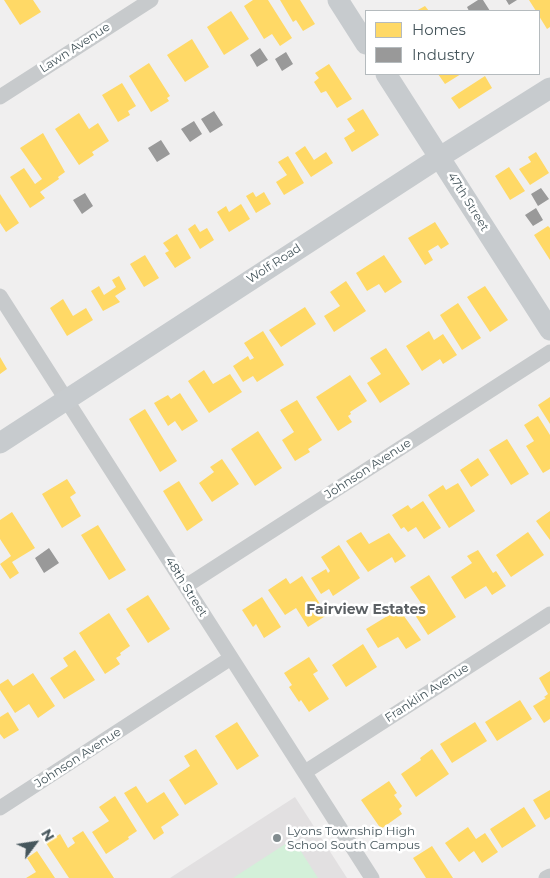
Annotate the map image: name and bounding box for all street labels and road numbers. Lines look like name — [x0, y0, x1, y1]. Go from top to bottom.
street label: Lawn Avenue — [37, 20, 113, 76]
street label: 47th Street — [444, 170, 492, 234]
street label: Wolf Road — [244, 241, 304, 287]
street label: Johnson Avenue — [322, 436, 414, 502]
street label: 48th Street — [162, 554, 210, 620]
street label: Franklin Avenue — [382, 661, 472, 725]
street label: Johnson Avenue — [32, 725, 124, 791]

